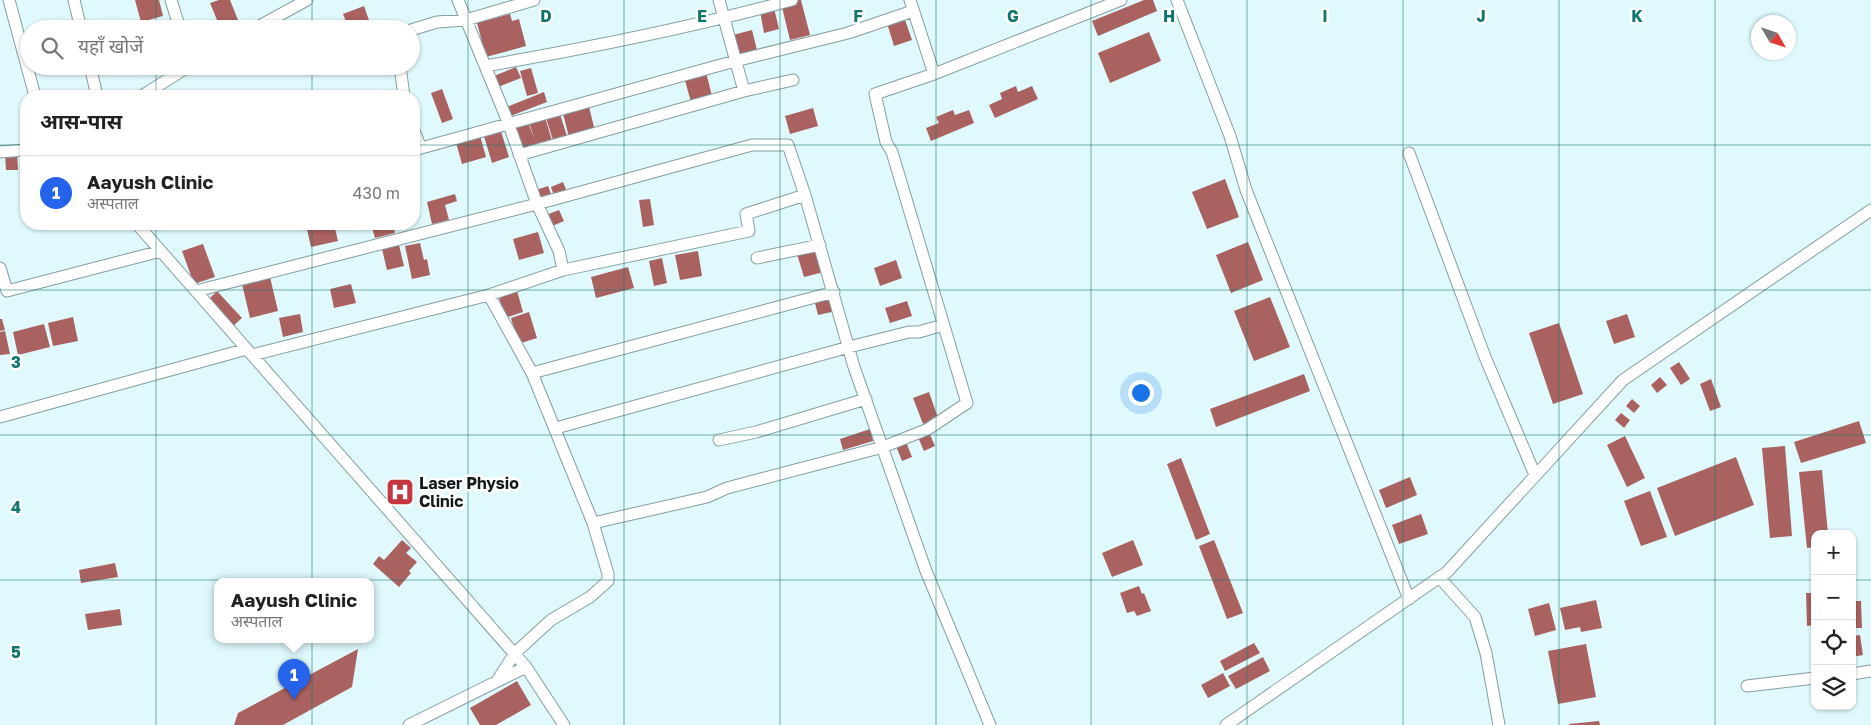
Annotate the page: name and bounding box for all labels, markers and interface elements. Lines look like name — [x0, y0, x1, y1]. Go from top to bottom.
text: D — [540, 6, 552, 26]
text: E — [697, 6, 707, 26]
text: F — [853, 6, 863, 26]
text: G — [1007, 6, 1019, 26]
text: H — [1163, 6, 1175, 26]
text: I — [1322, 6, 1328, 26]
text: J — [1476, 6, 1486, 26]
text: K — [1631, 6, 1643, 26]
north arrow — [1751, 15, 1796, 60]
search box — [20, 20, 420, 75]
icon: search — [38, 34, 66, 62]
text: यहाँ खोजें — [78, 34, 143, 57]
text: आस-पास — [40, 108, 122, 134]
text: Aayush Clinic — [87, 170, 214, 193]
text: 1 — [52, 183, 60, 203]
text: 430 m — [353, 183, 400, 203]
text: अस्पताल — [87, 193, 139, 213]
text: 3 — [11, 352, 21, 372]
your location — [1128, 380, 1154, 406]
place label: Laser Physio Clinic — [419, 473, 519, 511]
hospital icon: Laser Physio Clinic — [385, 477, 415, 507]
text: 4 — [11, 497, 21, 517]
map controls — [1811, 530, 1856, 710]
button: + — [1811, 530, 1856, 575]
button: − — [1811, 575, 1856, 620]
popup — [214, 578, 374, 643]
text: Aayush Clinic — [231, 588, 357, 611]
text: अस्पताल — [231, 611, 282, 631]
button: locate — [1811, 620, 1856, 665]
text: 5 — [11, 642, 21, 662]
pin: 1 — [278, 659, 310, 700]
button: layers — [1811, 665, 1856, 710]

